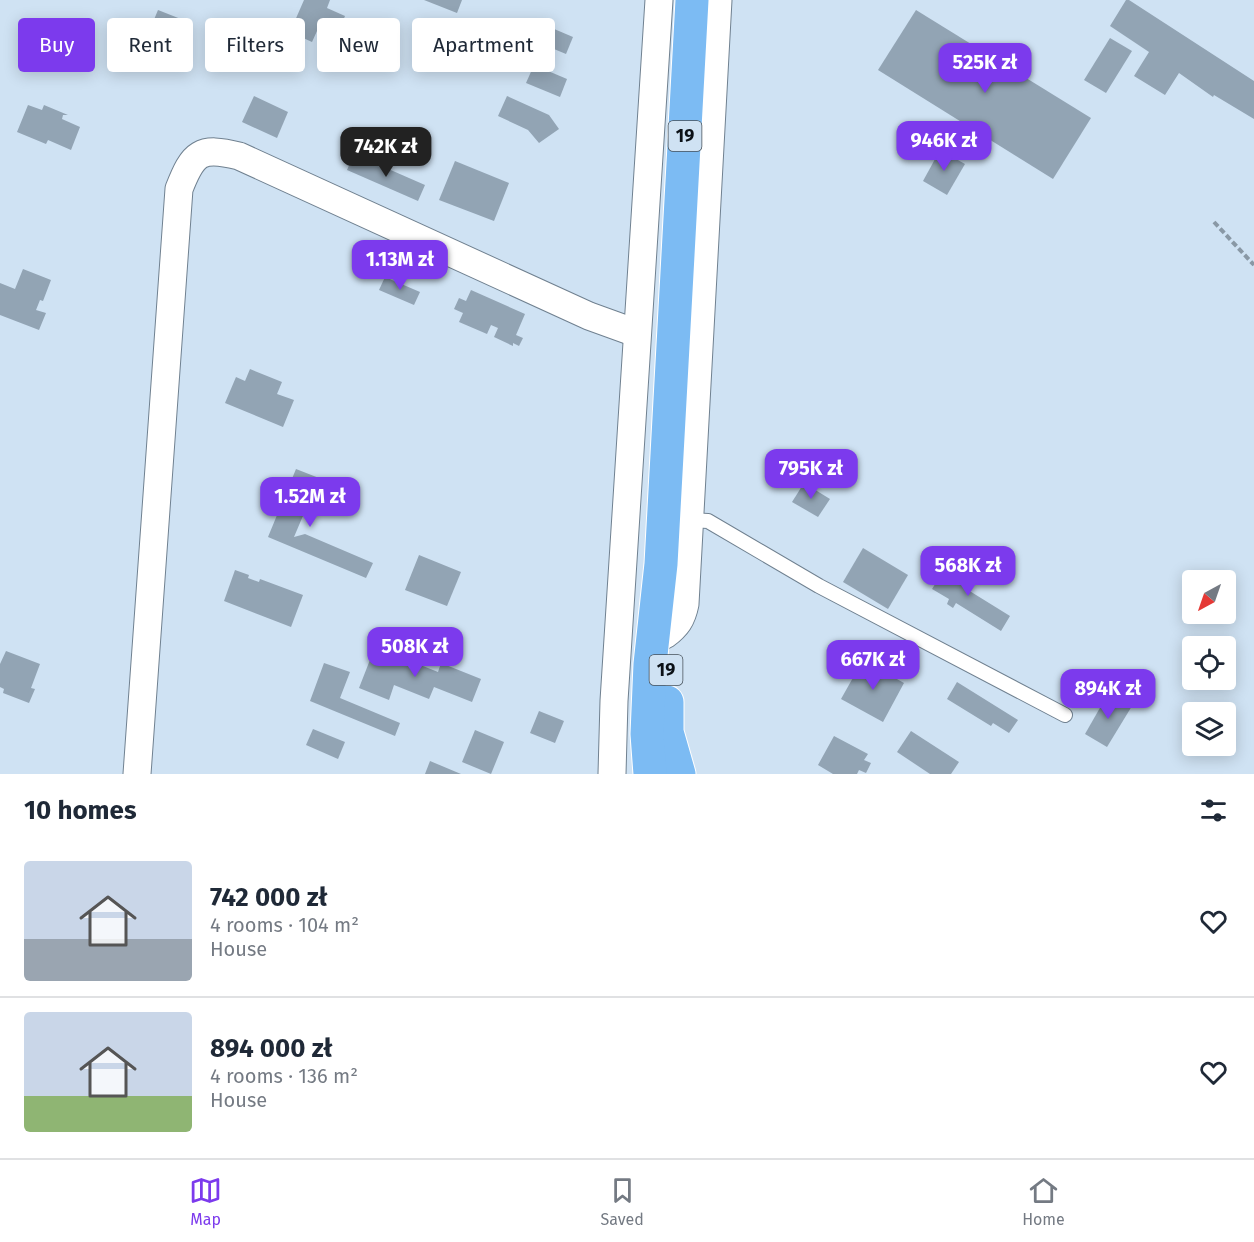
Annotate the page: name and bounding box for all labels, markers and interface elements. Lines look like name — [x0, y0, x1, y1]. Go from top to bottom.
chip: Buy — [18, 18, 95, 72]
chip: Rent — [107, 18, 193, 72]
chip: Filters — [205, 18, 305, 72]
chip: New — [317, 18, 400, 72]
chip: Apartment — [412, 18, 555, 72]
pin: 525K zł — [930, 43, 1040, 94]
text: 525K zł — [953, 50, 1017, 74]
road number: 19 — [668, 121, 702, 151]
pin: 946K zł — [889, 121, 999, 172]
pin: 742K zł — [331, 127, 441, 178]
text: 946K zł — [910, 128, 978, 152]
text: 742K zł — [354, 134, 418, 158]
pin: 1.13M zł — [338, 240, 462, 291]
text: 1.13M zł — [366, 247, 434, 271]
pin: 795K zł — [756, 449, 866, 500]
text: 795K zł — [779, 456, 843, 480]
pin: 1.52M zł — [248, 477, 372, 528]
text: 1.52M zł — [274, 484, 346, 508]
pin: 568K zł — [913, 546, 1023, 597]
text: 568K zł — [934, 553, 1002, 577]
north arrow — [1182, 570, 1236, 624]
map controls — [1182, 570, 1236, 756]
pin: 508K zł — [360, 627, 470, 678]
text: 508K zł — [381, 634, 449, 658]
button: locate — [1182, 636, 1236, 690]
pin: 667K zł — [818, 640, 928, 691]
text: 667K zł — [841, 647, 905, 671]
road number: 19 — [650, 655, 682, 685]
pin: 894K zł — [1053, 669, 1163, 720]
text: 894K zł — [1074, 676, 1142, 700]
button: layers — [1182, 702, 1236, 756]
icon: filters — [1197, 794, 1230, 827]
text: 10 homes — [24, 795, 137, 826]
text: 742 000 zł — [210, 882, 328, 913]
icon: home — [72, 885, 144, 957]
icon: heart — [1197, 905, 1230, 938]
text: 4 rooms · 104 m² — [210, 913, 359, 937]
text: House — [210, 937, 267, 961]
text: 894 000 zł — [210, 1033, 333, 1064]
icon: home — [72, 1036, 144, 1108]
icon: heart — [1197, 1056, 1230, 1089]
text: 4 rooms · 136 m² — [210, 1064, 358, 1088]
text: House — [210, 1088, 267, 1112]
tab: Map — [189, 1174, 222, 1229]
tab: Saved — [601, 1174, 644, 1229]
tab: Home — [1022, 1174, 1065, 1229]

